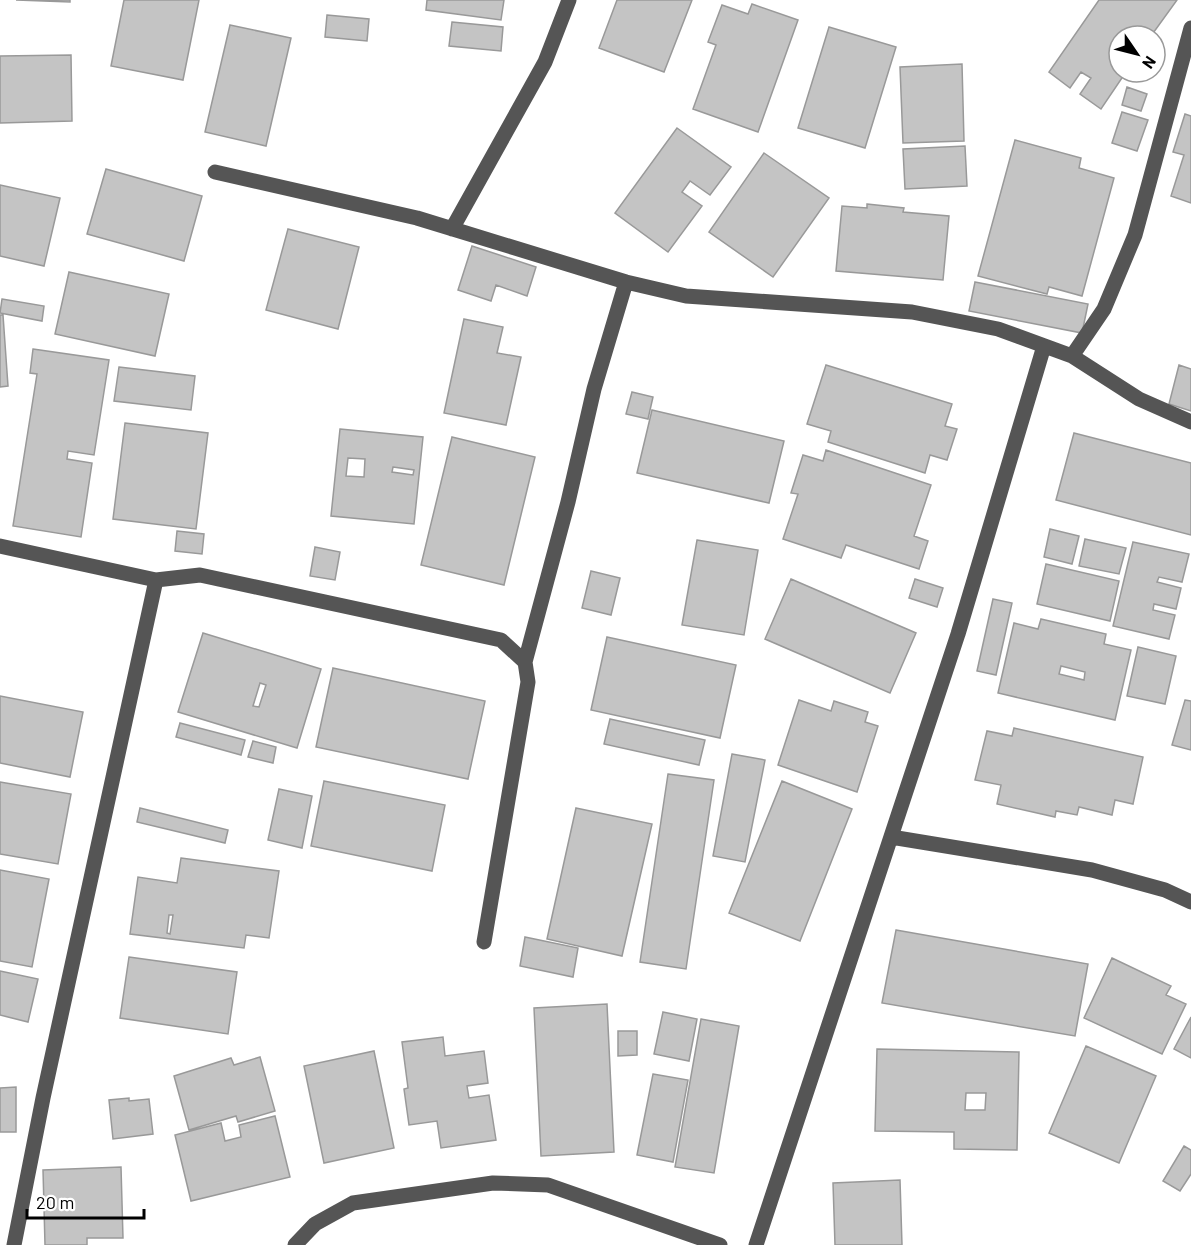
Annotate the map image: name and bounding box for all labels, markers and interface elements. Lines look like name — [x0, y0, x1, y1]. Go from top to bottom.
north arrow — [1107, 24, 1167, 84]
text: N — [1139, 53, 1161, 73]
scale bar — [27, 1182, 144, 1220]
text: 20 m — [36, 1191, 74, 1213]

